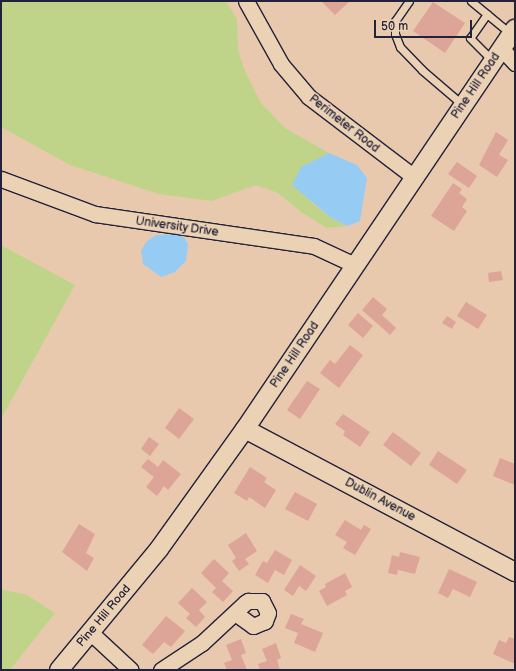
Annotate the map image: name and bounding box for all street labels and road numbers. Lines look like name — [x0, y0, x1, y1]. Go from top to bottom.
street label: Pine Hill Road — [449, 50, 503, 122]
street label: Perimeter Road — [306, 92, 382, 156]
street label: University Drive — [134, 214, 220, 240]
street label: Pine Hill Road — [268, 319, 322, 391]
street label: Dublin Avenue — [342, 475, 418, 525]
street label: Pine Hill Road — [74, 582, 134, 650]

